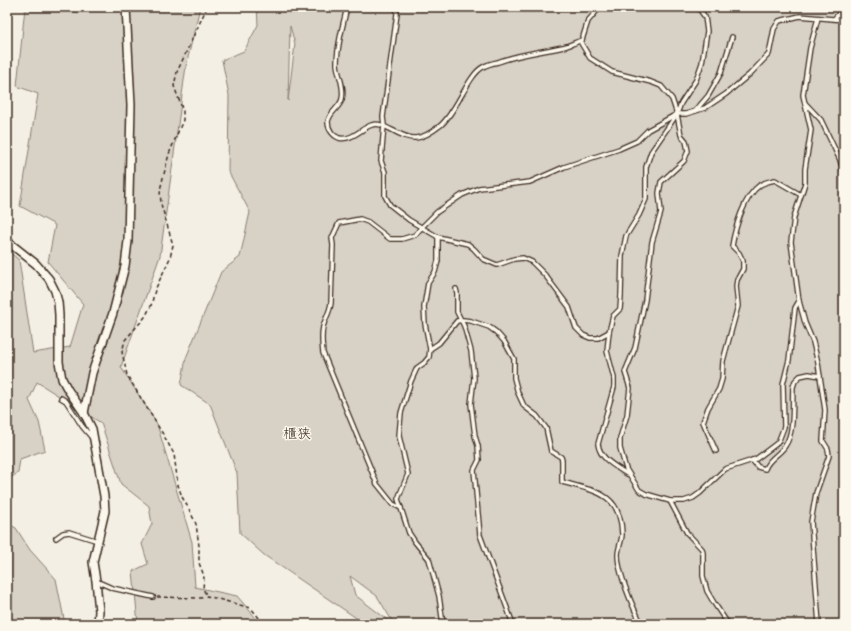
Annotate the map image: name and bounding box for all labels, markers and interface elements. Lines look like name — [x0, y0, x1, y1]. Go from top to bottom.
district label: 櫃狭 — [283, 422, 311, 443]

